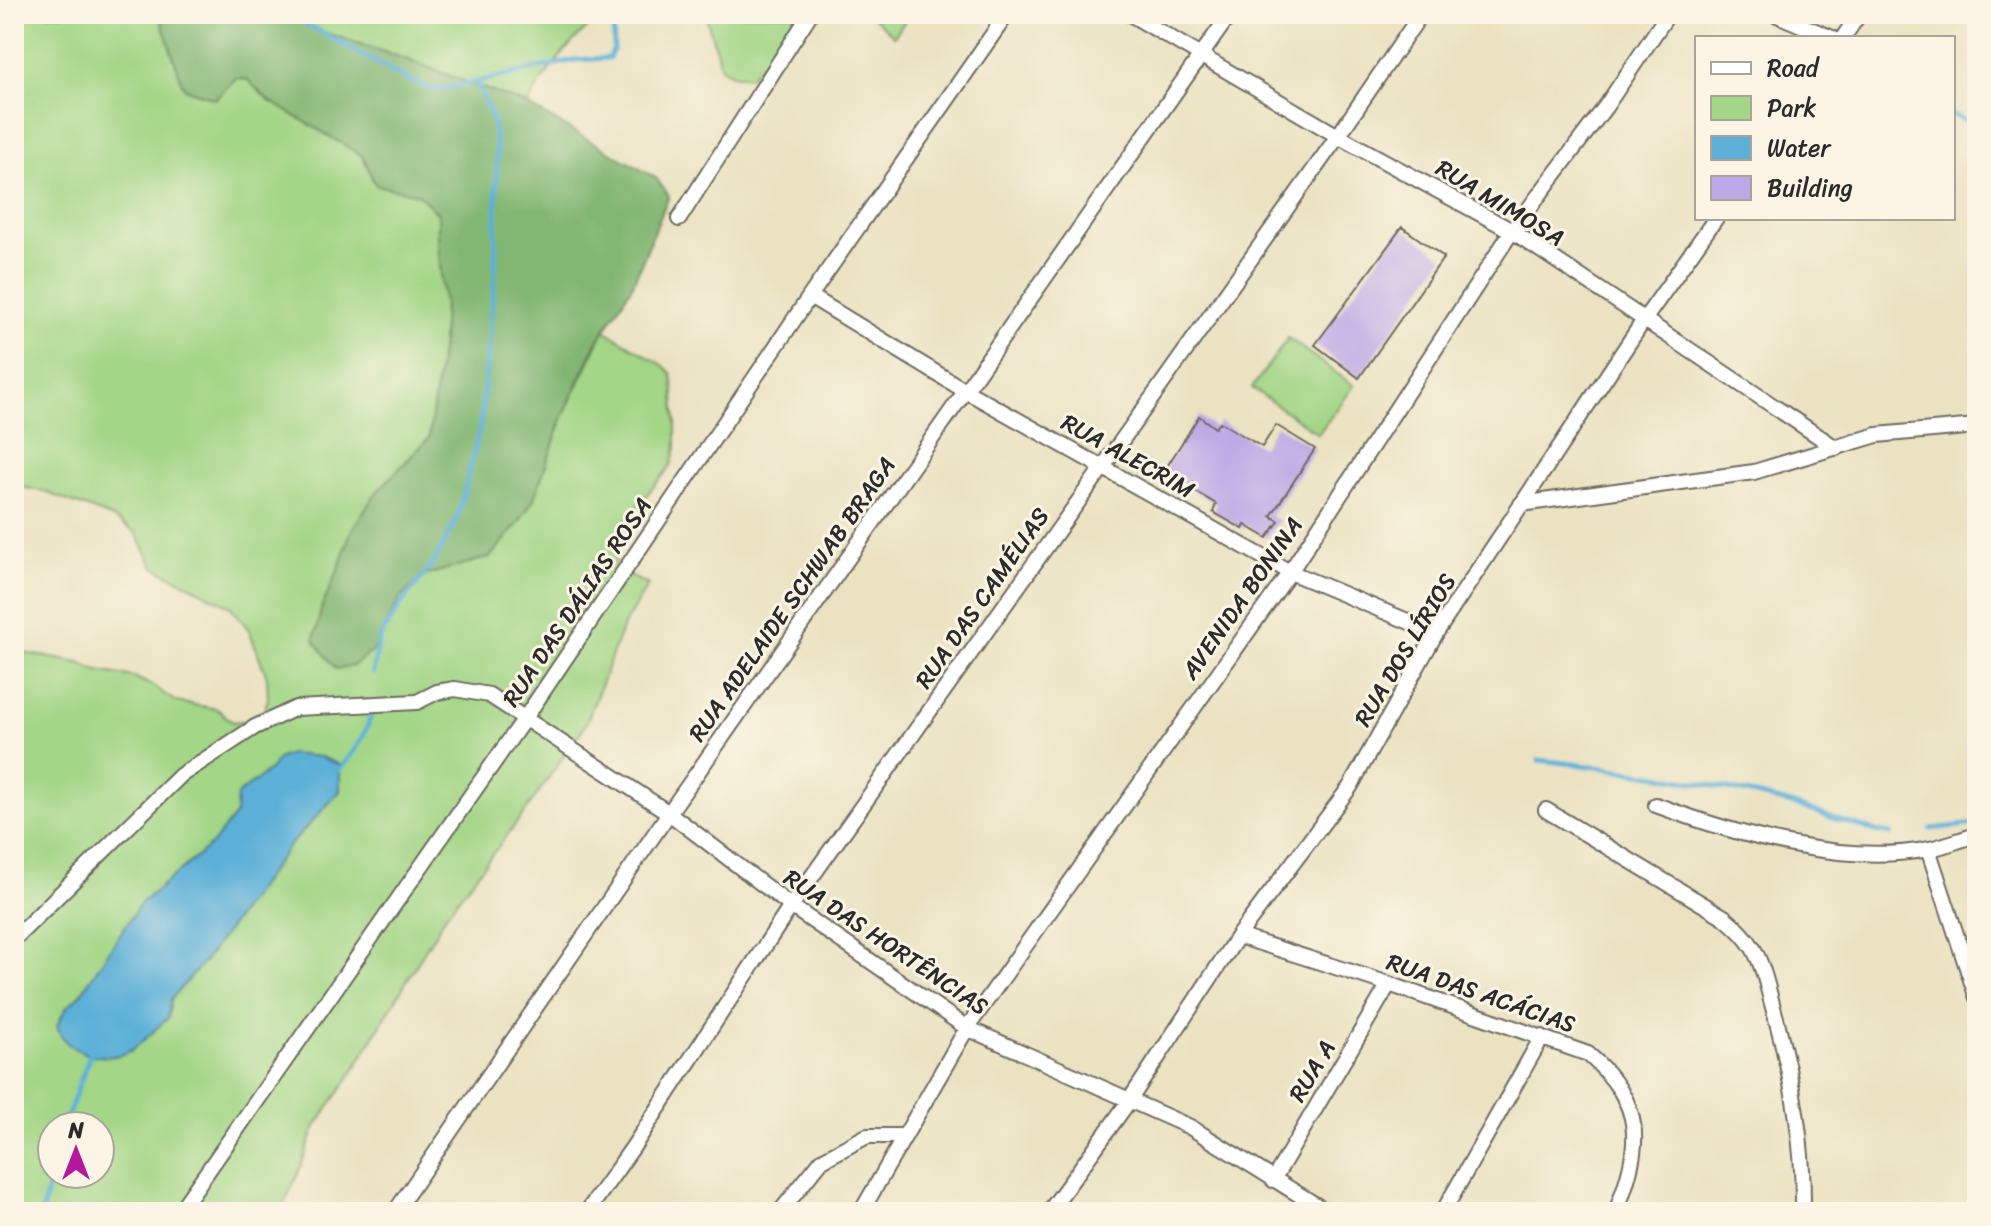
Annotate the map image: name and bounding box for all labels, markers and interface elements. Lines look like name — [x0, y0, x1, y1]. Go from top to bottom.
legend — [1695, 36, 1955, 220]
text: Road — [1767, 47, 1821, 89]
text: Park — [1767, 87, 1816, 129]
text: Water — [1767, 127, 1832, 169]
street label: RUA MIMOSA — [1427, 148, 1573, 258]
text: Building — [1767, 167, 1853, 209]
street label: RUA ALECRIM — [1053, 402, 1203, 510]
street label: RUA ADELAIDE SCHWAB BRAGA — [677, 447, 907, 751]
street label: RUA DAS DÁLIAS ROSA — [491, 488, 663, 716]
street label: RUA DAS CAMÉLIAS — [903, 498, 1061, 698]
street label: AVENIDA BONINA — [1169, 508, 1314, 689]
street label: RUA DOS LÍRIOS — [1342, 565, 1468, 735]
street label: RUA DAS HORTÊNCIAS — [775, 858, 997, 1027]
street label: RUA DAS ACÁCIAS — [1381, 941, 1581, 1045]
street label: RUA A — [1277, 1032, 1347, 1110]
north arrow — [36, 1110, 116, 1190]
text: N — [67, 1111, 84, 1150]

